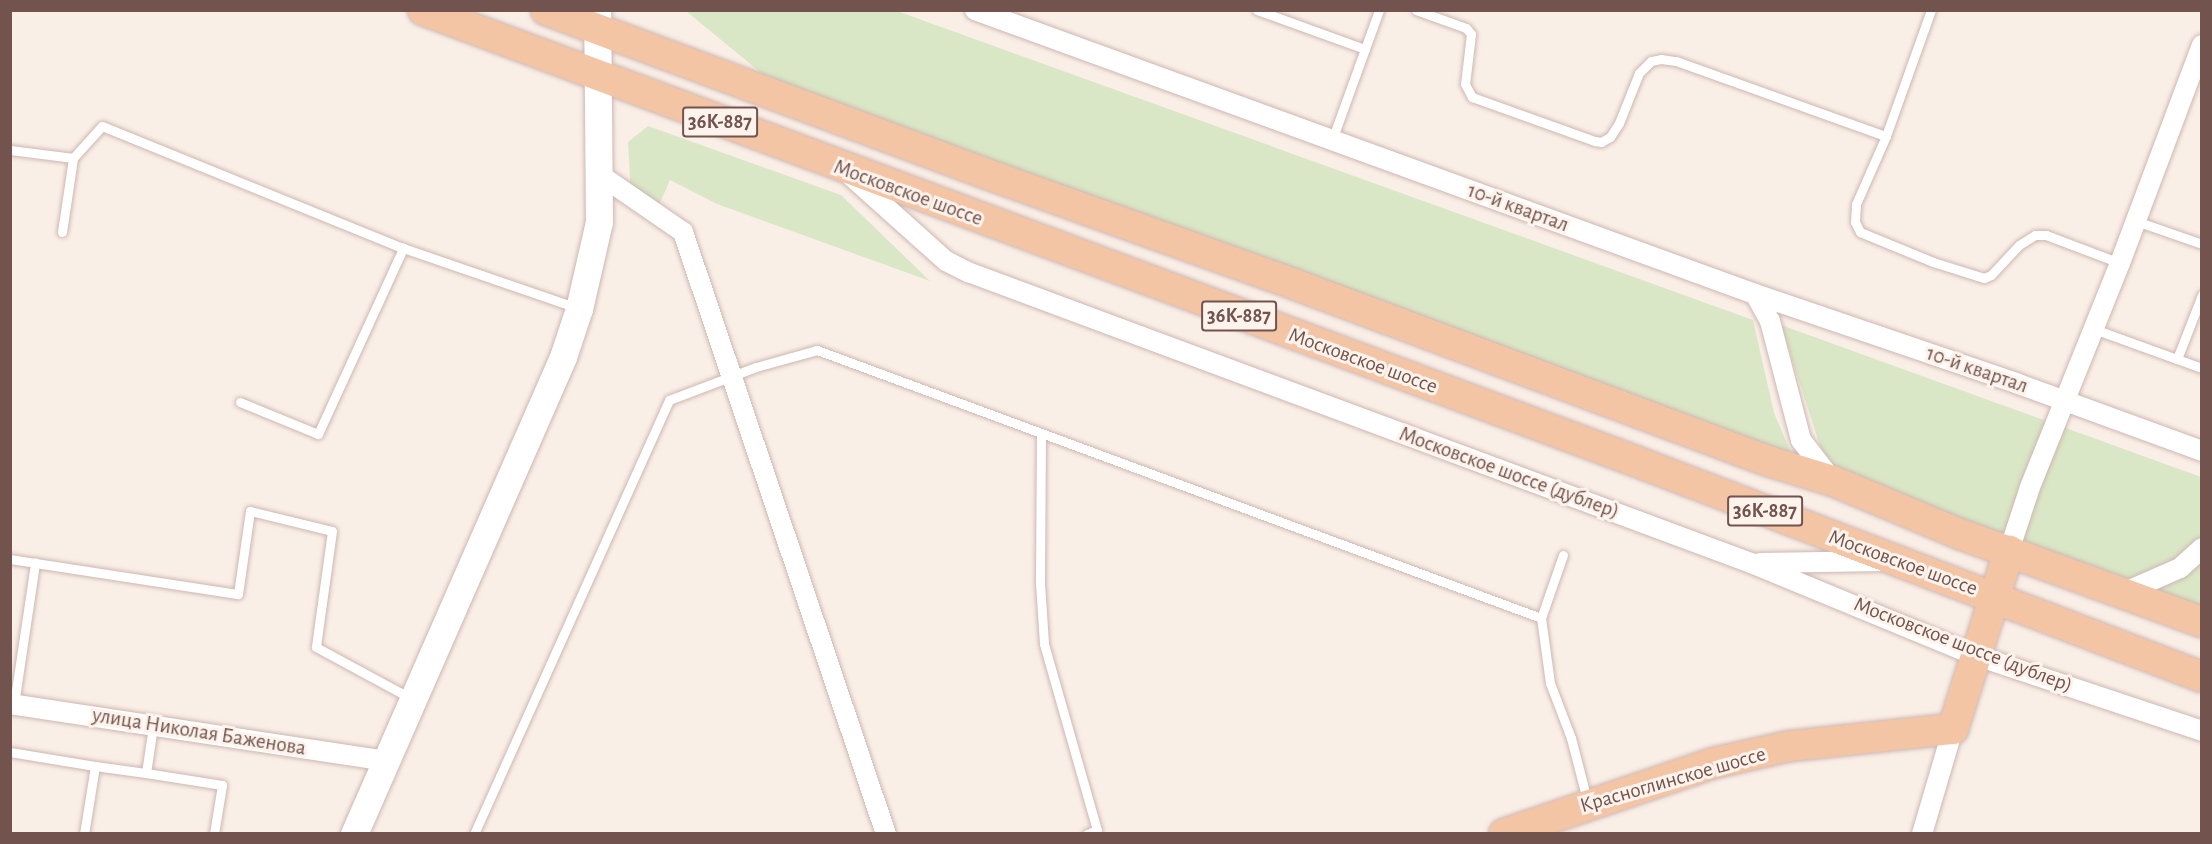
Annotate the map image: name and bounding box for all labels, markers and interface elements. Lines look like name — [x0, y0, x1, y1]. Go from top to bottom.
road number: 36К-887 — [681, 105, 759, 139]
street label: Московское шоссе — [830, 154, 986, 232]
street label: 10-й квартал — [1464, 178, 1572, 238]
road number: 36К-887 — [1200, 299, 1278, 333]
street label: Московское шоссе — [1285, 322, 1441, 400]
street label: 10-й квартал — [1923, 341, 2031, 399]
street label: Московское шоссе (дублер) — [1395, 421, 1623, 525]
road number: 36К-887 — [1726, 494, 1804, 528]
street label: Московское шоссе — [1825, 524, 1981, 602]
street label: Московское шоссе (дублер) — [1850, 592, 2076, 698]
street label: улица Николая Баженова — [90, 703, 308, 761]
street label: Красноглинское шоссе — [1577, 741, 1769, 819]

